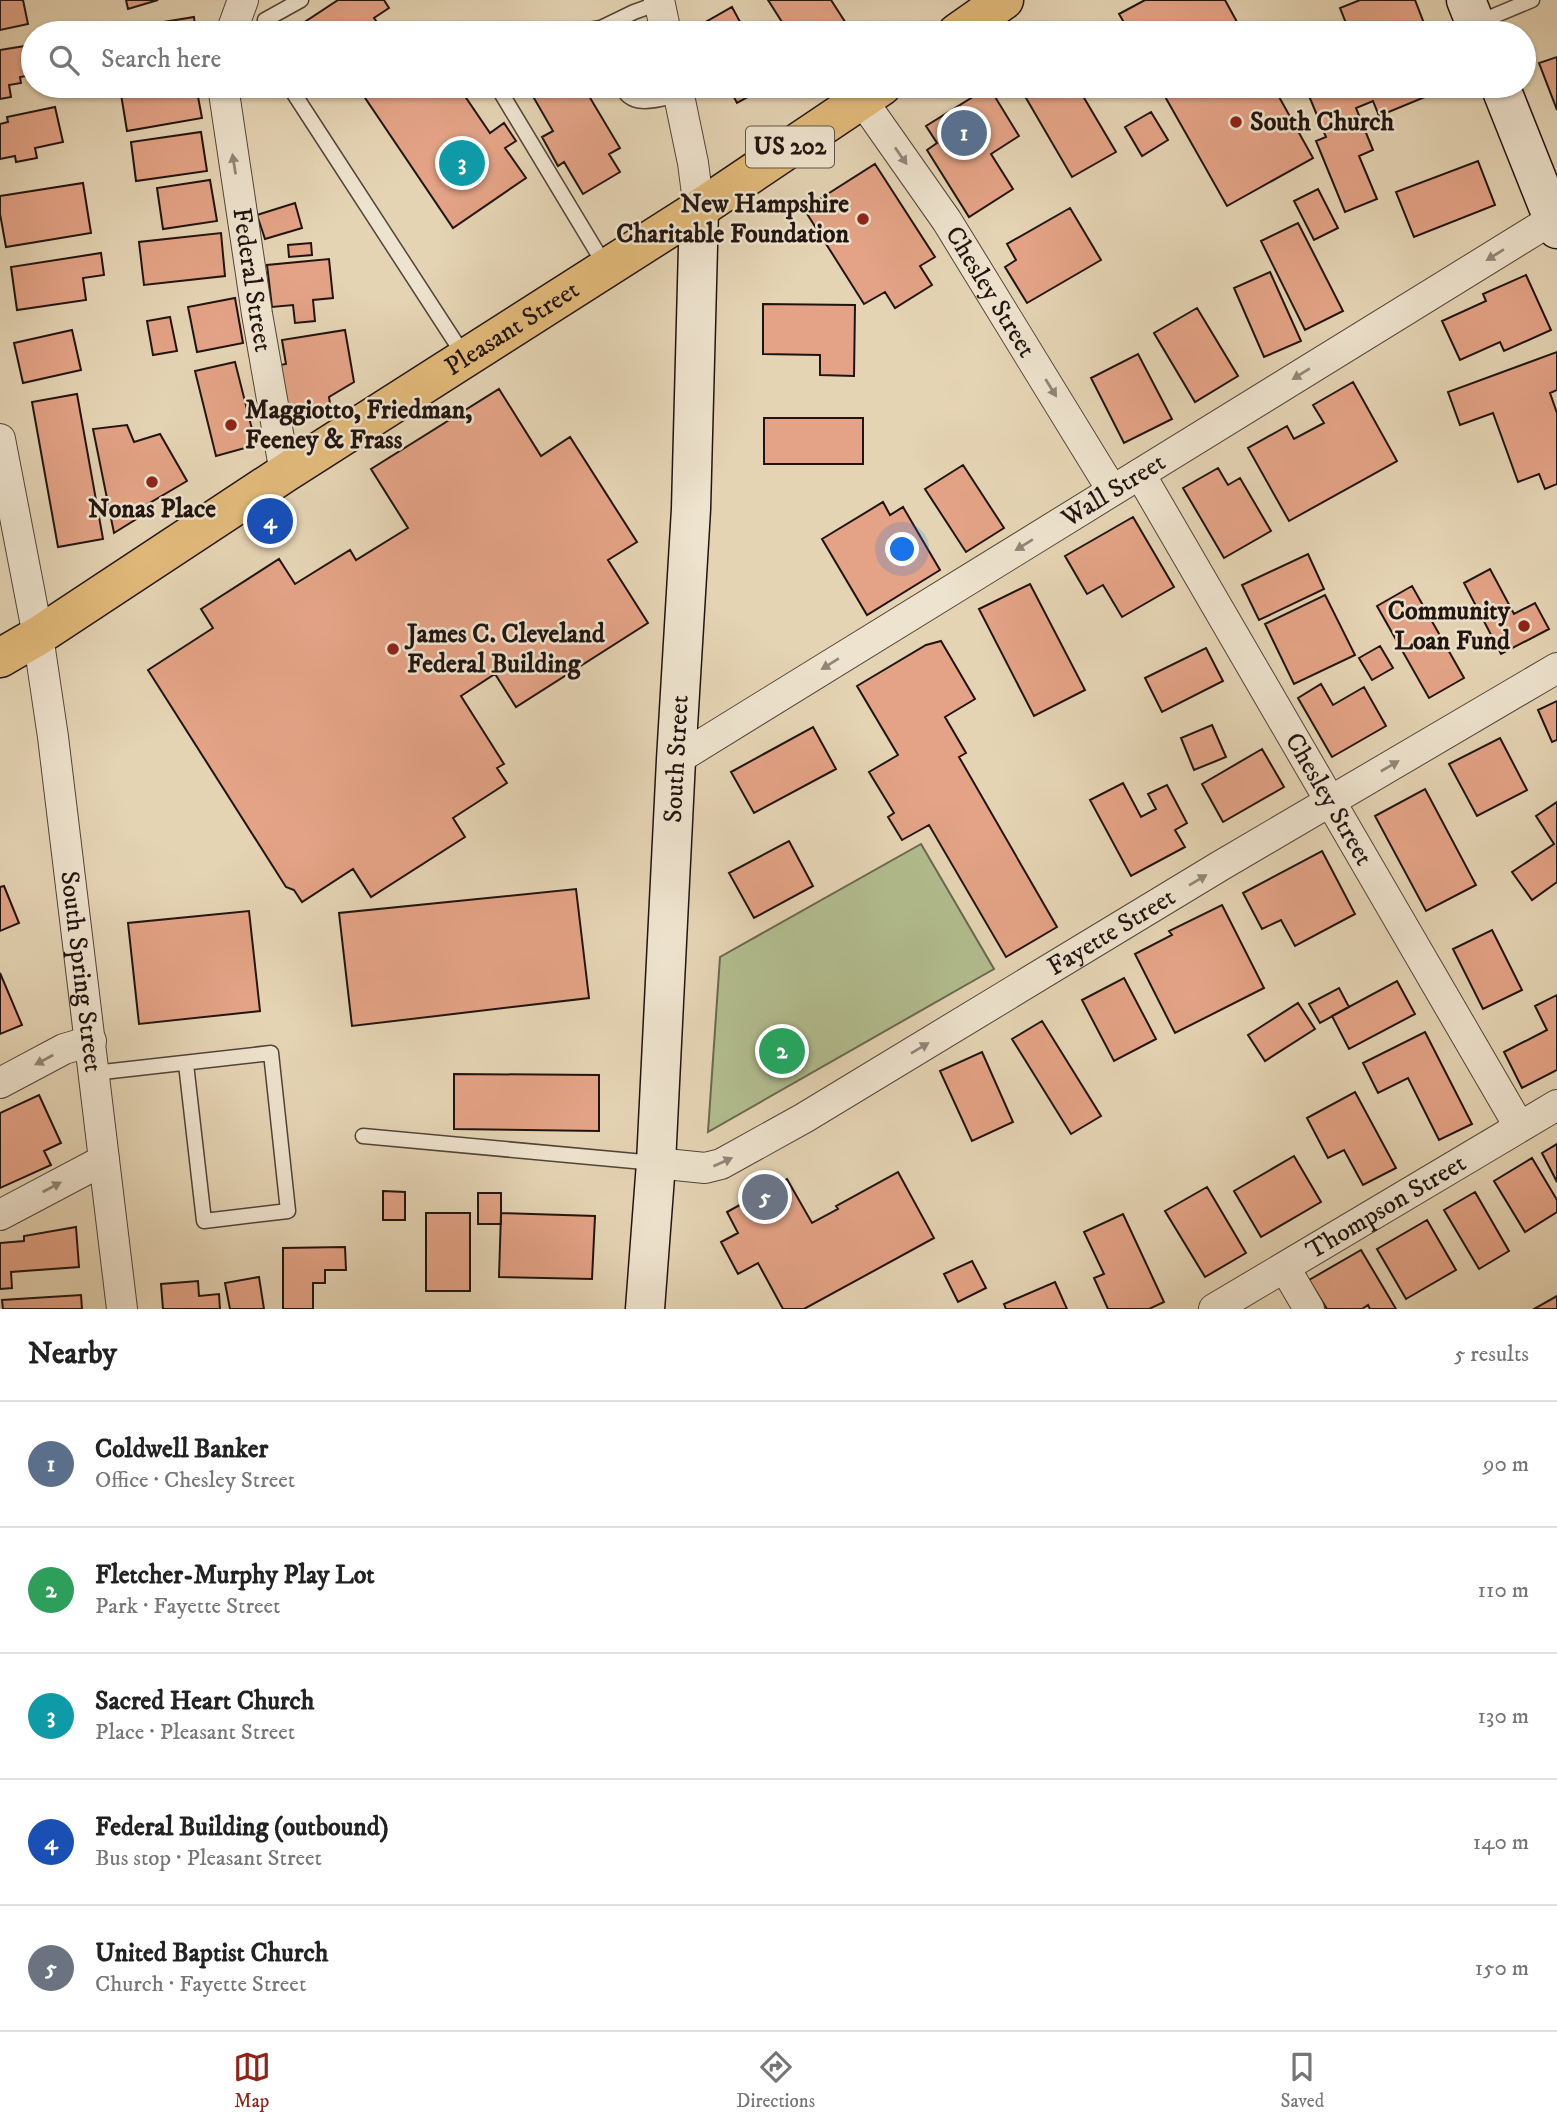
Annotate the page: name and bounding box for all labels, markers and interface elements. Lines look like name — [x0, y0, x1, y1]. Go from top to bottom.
search box — [21, 21, 1536, 98]
icon: search — [45, 41, 83, 79]
text: Search here — [101, 43, 221, 76]
place label: South Church — [1250, 106, 1394, 139]
pin: 1 — [941, 107, 987, 159]
marker: South Church — [1228, 114, 1244, 130]
road number: US 202 — [746, 127, 834, 168]
pin: 3 — [439, 137, 485, 189]
one-way arrow — [894, 147, 908, 165]
one-way arrow — [228, 153, 239, 175]
place label: New Hampshire Charitable Foundation — [616, 188, 849, 251]
street label: Federal Street — [225, 205, 280, 354]
marker: New Hampshire Charitable Foundation — [855, 211, 871, 227]
street label: Chesley Street — [938, 220, 1043, 364]
one-way arrow — [1485, 248, 1504, 261]
street label: Pleasant Street — [439, 273, 585, 383]
one-way arrow — [1292, 368, 1311, 381]
one-way arrow — [1044, 379, 1057, 398]
place label: Maggiotto, Friedman, Feeney & Frass — [245, 394, 472, 457]
marker: Maggiotto, Friedman, Feeney & Frass — [223, 417, 239, 433]
street label: Wall Street — [1055, 446, 1172, 535]
marker: Nonas Place — [144, 474, 160, 490]
place label: Nonas Place — [88, 493, 216, 526]
pin: 4 — [247, 495, 293, 547]
your location — [885, 532, 919, 566]
one-way arrow — [1014, 538, 1034, 551]
place label: Community Loan Fund — [1388, 595, 1511, 658]
place label: James C. Cleveland Federal Building — [404, 618, 606, 681]
marker: Community Loan Fund — [1516, 618, 1532, 634]
marker: James C. Cleveland Federal Building — [385, 641, 401, 657]
one-way arrow — [821, 658, 840, 670]
street label: South Street — [656, 694, 696, 824]
street label: Chesley Street — [1277, 727, 1380, 871]
one-way arrow — [1380, 760, 1399, 772]
street label: South Spring Street — [53, 869, 110, 1074]
one-way arrow — [1189, 873, 1208, 886]
street label: Fayette Street — [1041, 880, 1181, 983]
pin: 2 — [759, 1025, 805, 1077]
one-way arrow — [910, 1042, 929, 1055]
one-way arrow — [34, 1053, 54, 1065]
street label: Thompson Street — [1300, 1146, 1472, 1267]
one-way arrow — [713, 1156, 733, 1168]
pin: 5 — [742, 1171, 788, 1223]
one-way arrow — [42, 1181, 62, 1192]
text: Nearby — [28, 1336, 117, 1373]
text: 5 results — [1454, 1340, 1529, 1369]
text: Coldwell Banker — [95, 1433, 268, 1466]
text: 1 — [47, 1450, 55, 1479]
text: 90 m — [1483, 1450, 1529, 1479]
text: Office · Chesley Street — [95, 1466, 295, 1495]
text: Fletcher-Murphy Play Lot — [95, 1559, 375, 1592]
text: 2 — [45, 1576, 57, 1605]
text: 110 m — [1478, 1576, 1529, 1605]
text: Park · Fayette Street — [95, 1592, 280, 1621]
text: Sacred Heart Church — [95, 1685, 314, 1718]
text: 3 — [47, 1702, 55, 1731]
text: 130 m — [1477, 1702, 1529, 1731]
text: Place · Pleasant Street — [95, 1718, 295, 1747]
text: Federal Building (outbound) — [95, 1811, 389, 1844]
text: 4 — [44, 1828, 58, 1857]
text: 140 m — [1473, 1828, 1529, 1857]
text: Bus stop · Pleasant Street — [95, 1844, 322, 1873]
text: United Baptist Church — [95, 1937, 328, 1970]
text: 5 — [45, 1954, 57, 1983]
text: 150 m — [1475, 1954, 1529, 1983]
text: Church · Fayette Street — [95, 1970, 306, 1999]
tab: Map — [233, 2048, 271, 2113]
tab: Directions — [736, 2048, 815, 2113]
tab: Saved — [1281, 2048, 1324, 2113]

